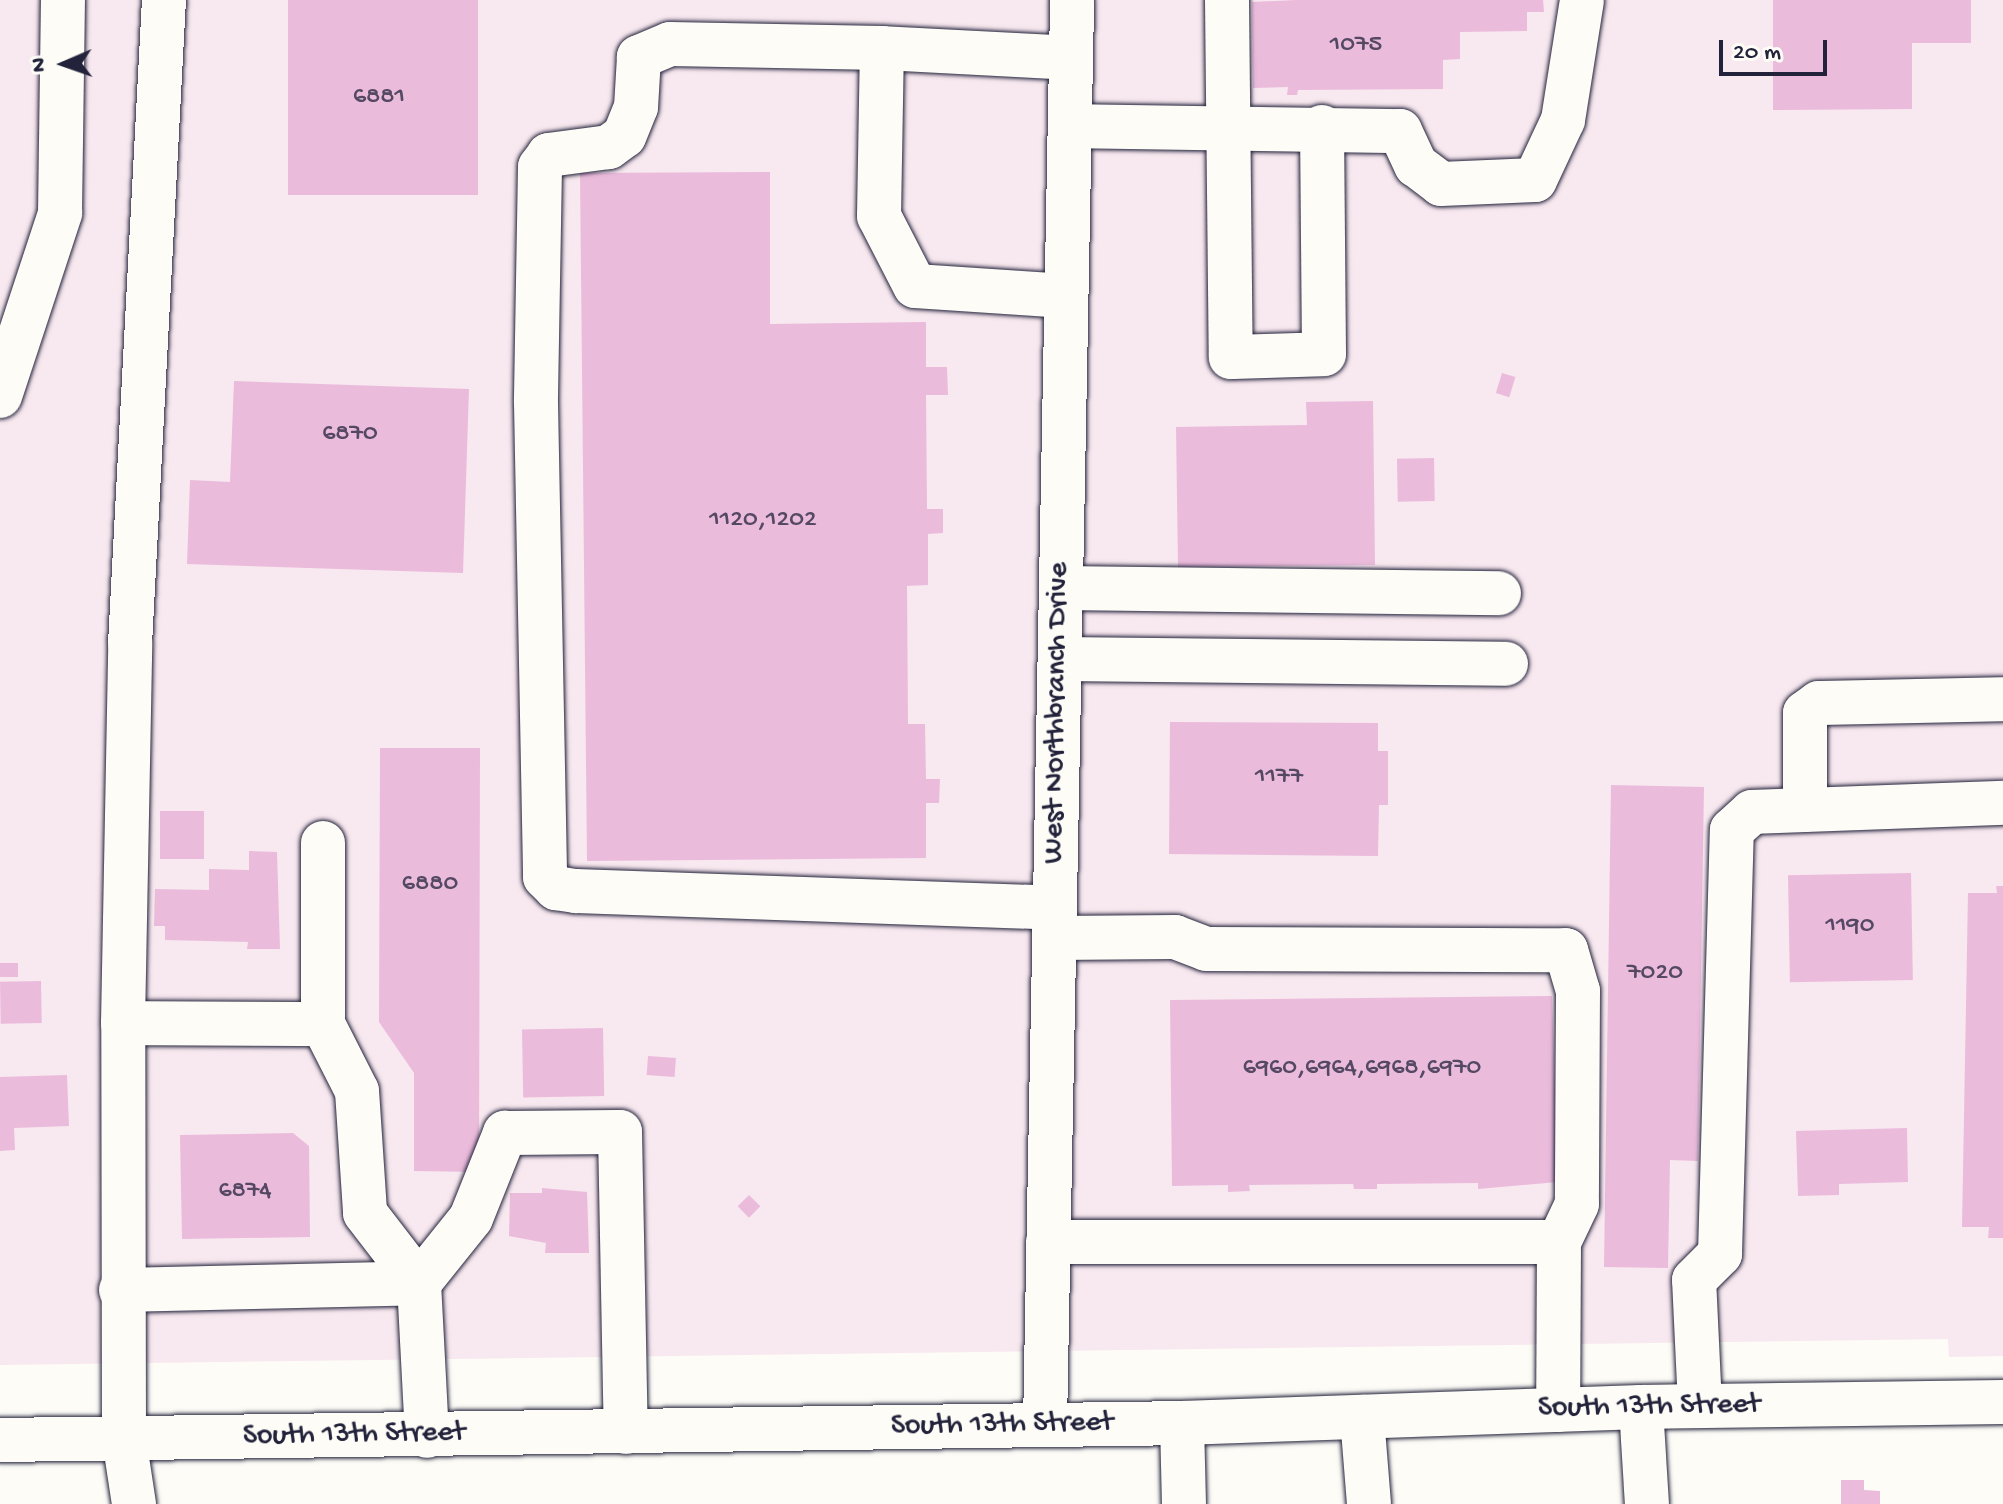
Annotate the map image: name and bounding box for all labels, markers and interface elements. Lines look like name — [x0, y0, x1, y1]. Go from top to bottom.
north arrow — [24, 24, 104, 104]
scale bar — [1723, 24, 1831, 74]
house number: 1075 — [1330, 30, 1382, 62]
text: 20 m — [1733, 39, 1781, 68]
text: N — [27, 57, 53, 72]
house number: 6881 — [353, 82, 405, 114]
house number: 6870 — [322, 419, 378, 451]
house number: 1120,1202 — [709, 505, 817, 537]
street label: West Northbranch Drive — [1037, 562, 1079, 864]
house number: 1177 — [1255, 762, 1303, 794]
house number: 6880 — [402, 869, 458, 901]
house number: 1190 — [1826, 911, 1874, 943]
house number: 7020 — [1627, 958, 1683, 990]
house number: 6960,6964,6968,6970 — [1243, 1053, 1481, 1085]
house number: 6874 — [218, 1176, 272, 1208]
street label: South 13th Street — [1538, 1388, 1760, 1428]
street label: South 13th Street — [891, 1406, 1113, 1446]
street label: South 13th Street — [243, 1416, 465, 1456]

